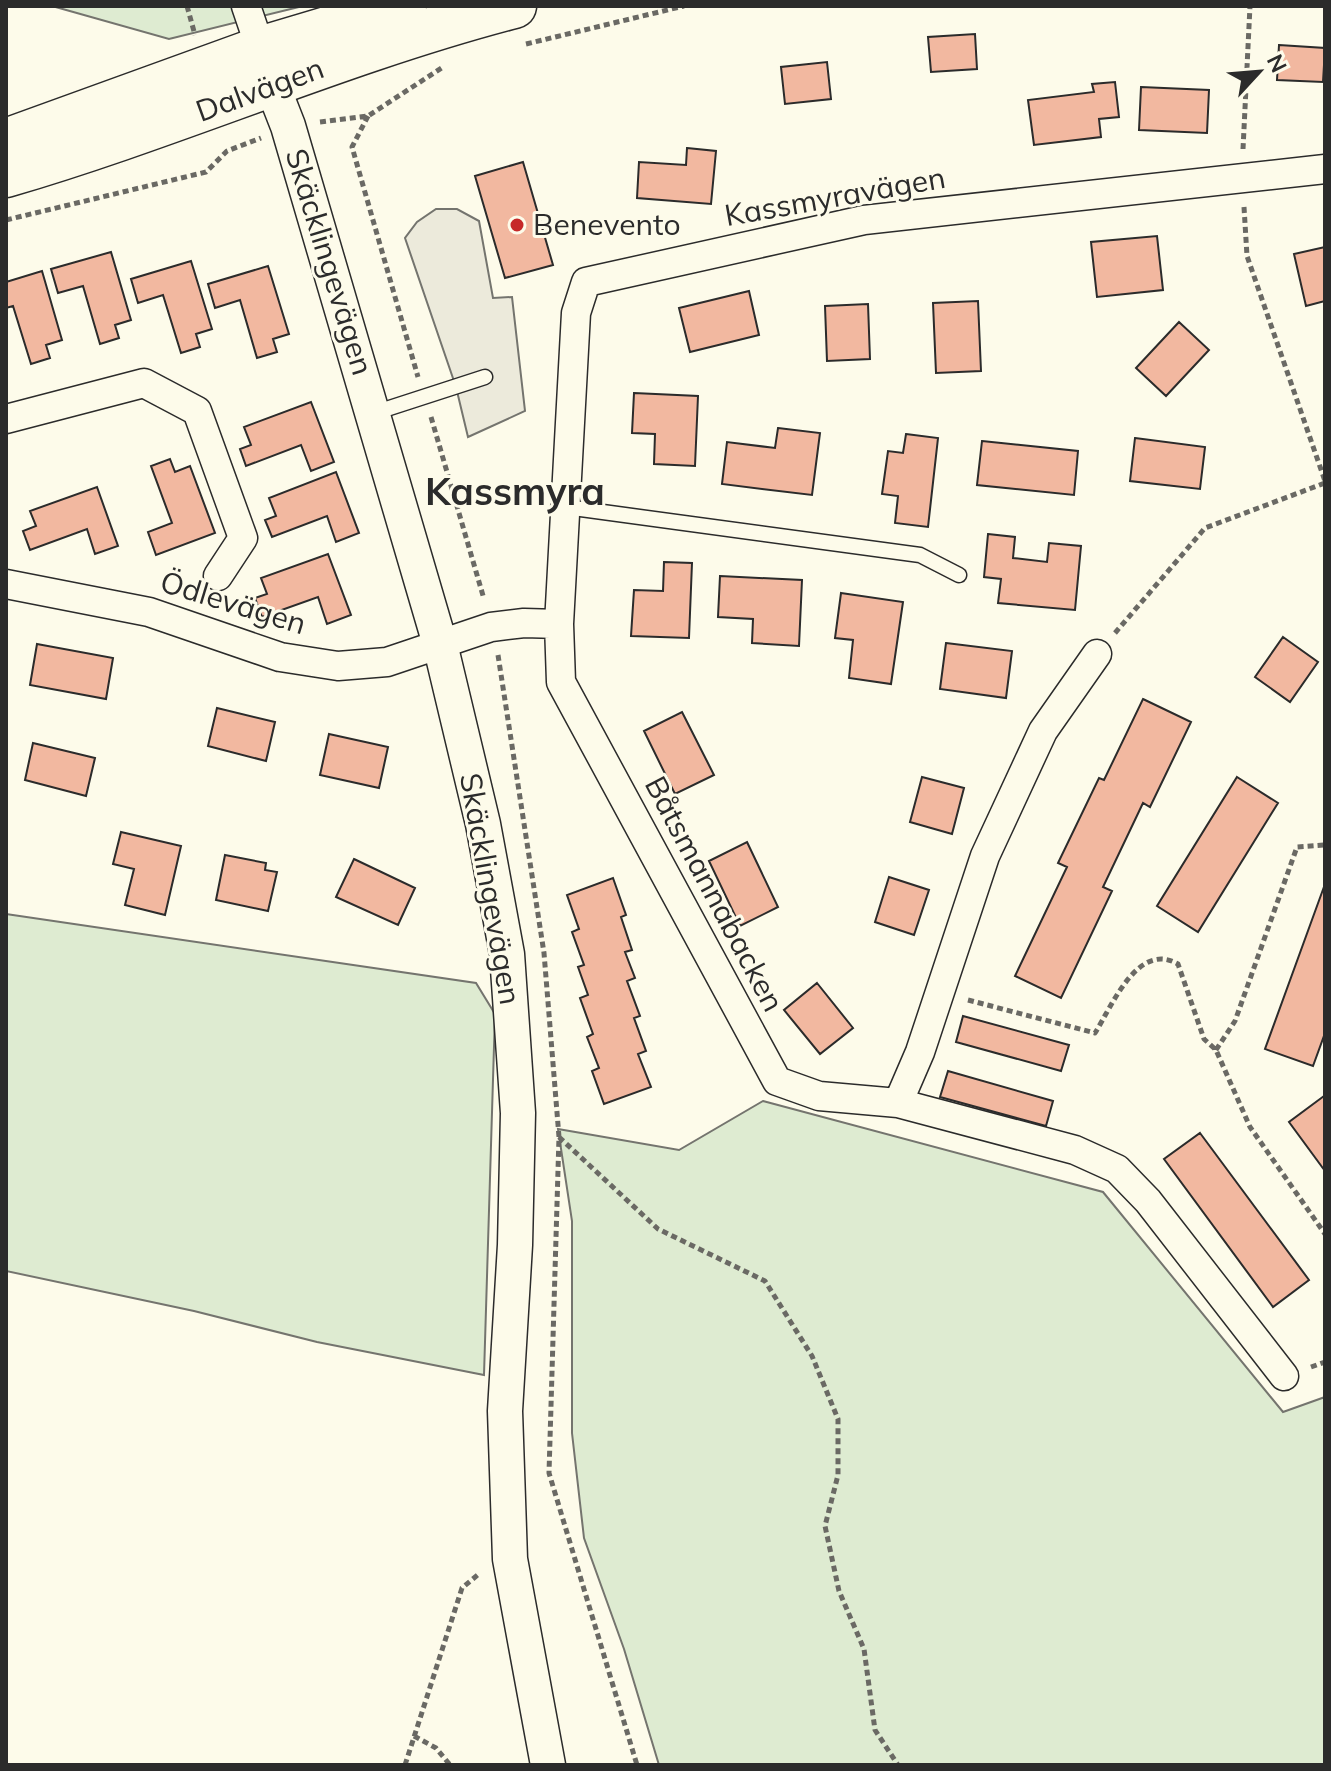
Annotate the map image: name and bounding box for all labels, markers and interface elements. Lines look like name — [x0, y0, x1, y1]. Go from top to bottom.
north arrow — [1219, 32, 1299, 112]
street label: Dalvägen — [190, 48, 329, 130]
text: N — [1261, 50, 1293, 77]
street label: Skäcklingevägen — [278, 144, 382, 379]
street label: Kassmyravägen — [722, 158, 948, 234]
place label: Benevento — [533, 205, 681, 243]
marker: Benevento — [508, 216, 526, 234]
district label: Kassmyra — [425, 467, 605, 515]
street label: Ödlevägen — [156, 562, 311, 642]
street label: Båtsmannabacken — [637, 769, 793, 1018]
street label: Skäcklingevägen — [452, 770, 530, 1008]

